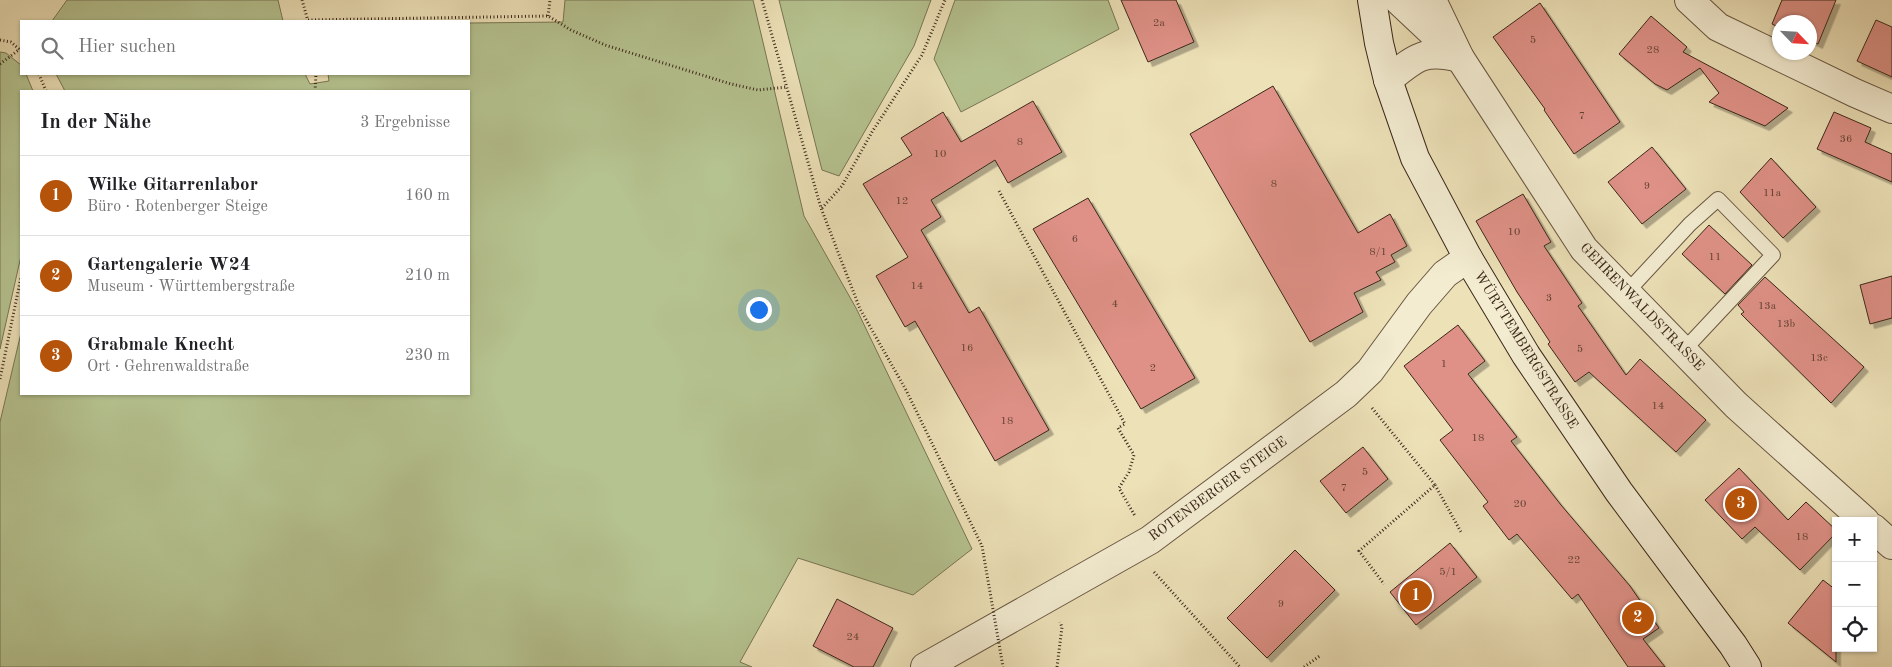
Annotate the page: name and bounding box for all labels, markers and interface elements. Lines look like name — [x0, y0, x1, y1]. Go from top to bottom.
north arrow — [1772, 15, 1817, 60]
house number: 2a — [1153, 18, 1165, 29]
search box — [20, 20, 470, 75]
icon: search — [38, 34, 66, 62]
house number: 5 — [1530, 35, 1536, 46]
text: Hier suchen — [78, 38, 176, 57]
house number: 28 — [1647, 45, 1659, 56]
house number: 7 — [1579, 111, 1585, 122]
text: In der Nähe — [40, 112, 151, 133]
text: 3 Ergebnisse — [360, 115, 450, 131]
house number: 36 — [1840, 134, 1852, 145]
house number: 8 — [1017, 137, 1023, 148]
house number: 10 — [934, 149, 946, 160]
text: Wilke Gitarrenlabor — [87, 176, 258, 195]
house number: 8 — [1271, 179, 1277, 190]
house number: 9 — [1644, 181, 1650, 192]
text: 1 — [51, 188, 61, 204]
text: 160 m — [405, 188, 450, 204]
house number: 11a — [1763, 188, 1782, 199]
house number: 12 — [896, 196, 908, 207]
text: Büro · Rotenberger Steige — [87, 199, 268, 215]
house number: 10 — [1508, 227, 1520, 238]
house number: 6 — [1072, 234, 1078, 245]
street label: GEHRENWALDSTRASSE — [1577, 240, 1707, 374]
house number: 8/1 — [1369, 247, 1387, 258]
house number: 11 — [1709, 252, 1721, 263]
text: Gartengalerie W24 — [87, 256, 251, 275]
street label: WÜRTTEMBERGSTRASSE — [1472, 267, 1583, 431]
text: 2 — [51, 268, 61, 284]
text: 210 m — [405, 268, 450, 284]
text: Museum · Württembergstraße — [87, 279, 295, 295]
house number: 14 — [911, 281, 923, 292]
house number: 3 — [1546, 293, 1552, 304]
your location — [746, 297, 772, 323]
house number: 4 — [1112, 299, 1118, 310]
house number: 13a — [1758, 301, 1777, 312]
house number: 13b — [1777, 319, 1796, 330]
text: Grabmale Knecht — [87, 336, 234, 355]
house number: 16 — [961, 343, 973, 354]
house number: 5 — [1577, 344, 1583, 355]
text: 3 — [51, 348, 61, 364]
text: 230 m — [405, 348, 450, 364]
house number: 13c — [1810, 353, 1828, 364]
text: Ort · Gehrenwaldstraße — [87, 359, 249, 375]
house number: 1 — [1441, 359, 1447, 370]
house number: 2 — [1150, 363, 1156, 374]
house number: 14 — [1652, 401, 1664, 412]
house number: 18 — [1001, 416, 1013, 427]
house number: 18 — [1472, 433, 1484, 444]
street label: ROTENBERGER STEIGE — [1146, 434, 1290, 544]
house number: 5 — [1362, 467, 1368, 478]
house number: 7 — [1341, 483, 1347, 494]
pin: 3 — [1725, 485, 1757, 523]
house number: 20 — [1514, 499, 1526, 510]
map controls — [1832, 517, 1877, 652]
button: + — [1832, 517, 1877, 562]
house number: 18 — [1796, 532, 1808, 543]
house number: 22 — [1568, 555, 1580, 566]
button: − — [1832, 562, 1877, 607]
house number: 5/1 — [1439, 567, 1457, 578]
pin: 1 — [1400, 577, 1432, 615]
house number: 9 — [1278, 599, 1284, 610]
pin: 2 — [1622, 599, 1654, 637]
button: locate — [1832, 607, 1877, 652]
house number: 24 — [847, 632, 859, 643]

